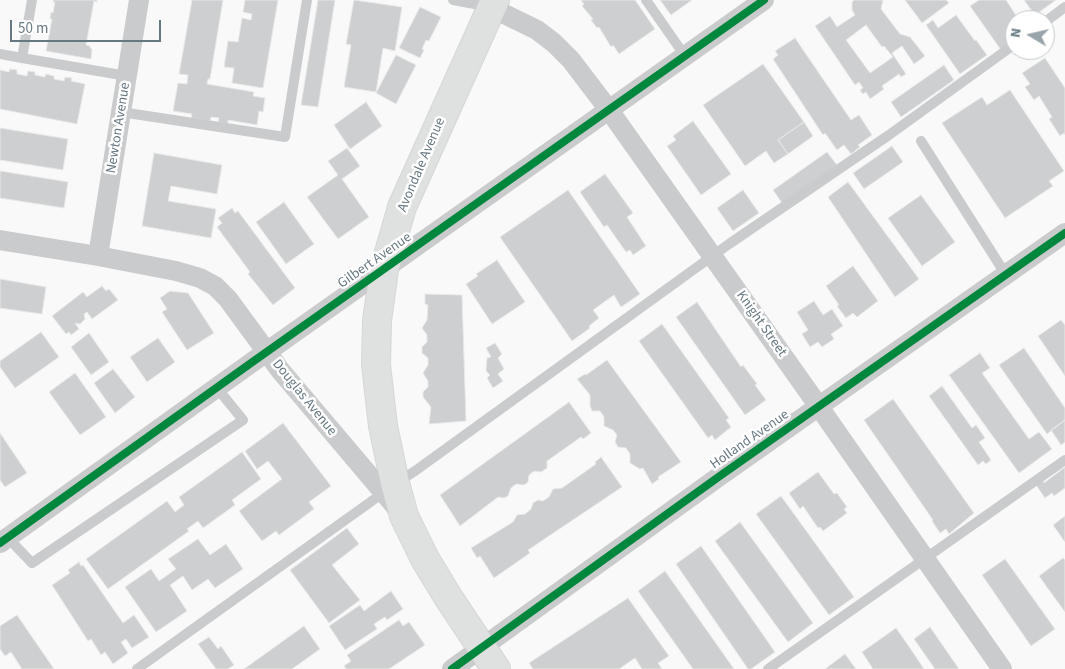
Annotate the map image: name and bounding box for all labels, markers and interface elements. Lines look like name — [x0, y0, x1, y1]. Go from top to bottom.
scale bar — [12, 10, 164, 42]
north arrow — [1005, 10, 1055, 60]
text: 50 m — [18, 18, 48, 39]
text: N — [1006, 27, 1027, 39]
street label: Newton Avenue — [104, 81, 134, 175]
street label: Avondale Avenue — [395, 115, 449, 215]
street label: Gilbert Avenue — [335, 229, 415, 293]
street label: Knight Street — [732, 288, 790, 360]
street label: Douglas Avenue — [268, 356, 340, 440]
street label: Holland Avenue — [707, 407, 793, 473]

